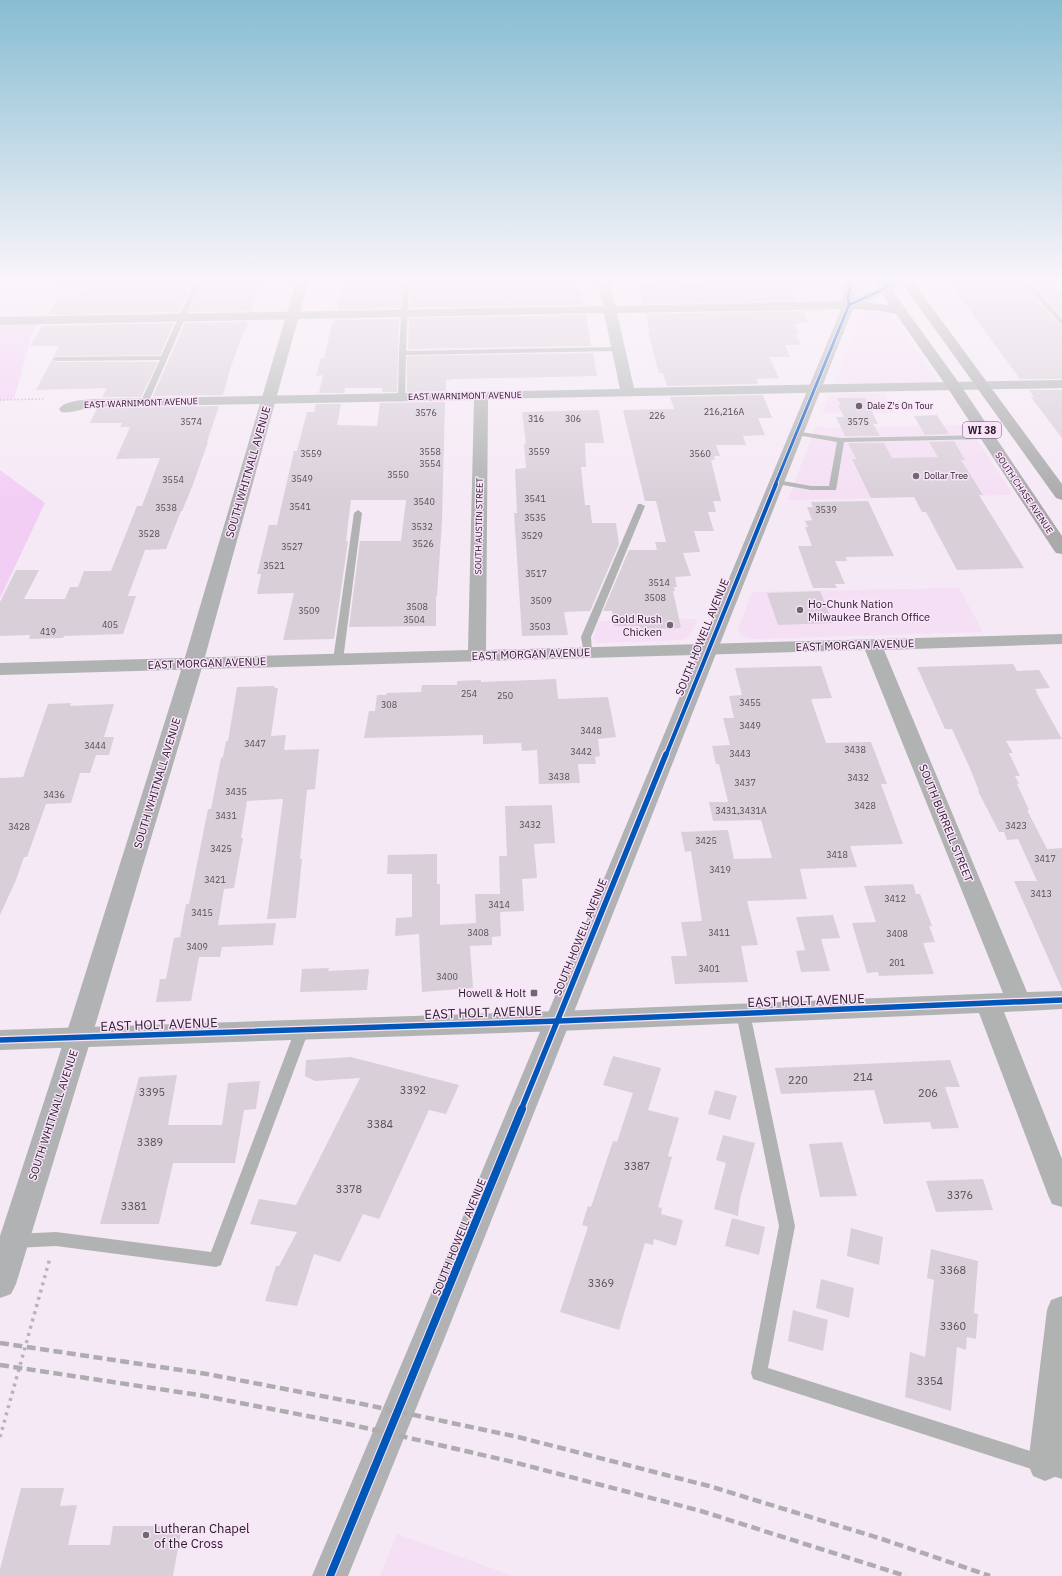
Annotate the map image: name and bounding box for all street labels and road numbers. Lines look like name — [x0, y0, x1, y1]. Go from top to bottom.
street label: EAST WARNIMONT AVENUE — [408, 389, 522, 402]
street label: EAST WARNIMONT AVENUE — [84, 395, 198, 410]
street label: SOUTH WHITNALL AVENUE — [222, 405, 274, 539]
road number: WI 38 — [963, 422, 1001, 438]
street label: SOUTH CHASE AVENUE — [993, 450, 1056, 535]
street label: SOUTH AUSTIN STREET — [472, 477, 485, 575]
street label: SOUTH HOWELL AVENUE — [672, 576, 732, 698]
street label: EAST MORGAN AVENUE — [795, 636, 915, 654]
street label: EAST MORGAN AVENUE — [471, 645, 591, 663]
street label: EAST MORGAN AVENUE — [147, 654, 267, 672]
street label: SOUTH WHITNALL AVENUE — [130, 716, 184, 850]
street label: SOUTH BURRELL STREET — [916, 762, 976, 885]
street label: SOUTH HOWELL AVENUE — [550, 876, 610, 998]
street label: EAST HOLT AVENUE — [747, 990, 865, 1011]
street label: EAST HOLT AVENUE — [424, 1002, 542, 1023]
street label: EAST HOLT AVENUE — [100, 1014, 218, 1035]
street label: SOUTH WHITNALL AVENUE — [25, 1048, 81, 1182]
street label: SOUTH HOWELL AVENUE — [429, 1176, 489, 1298]

